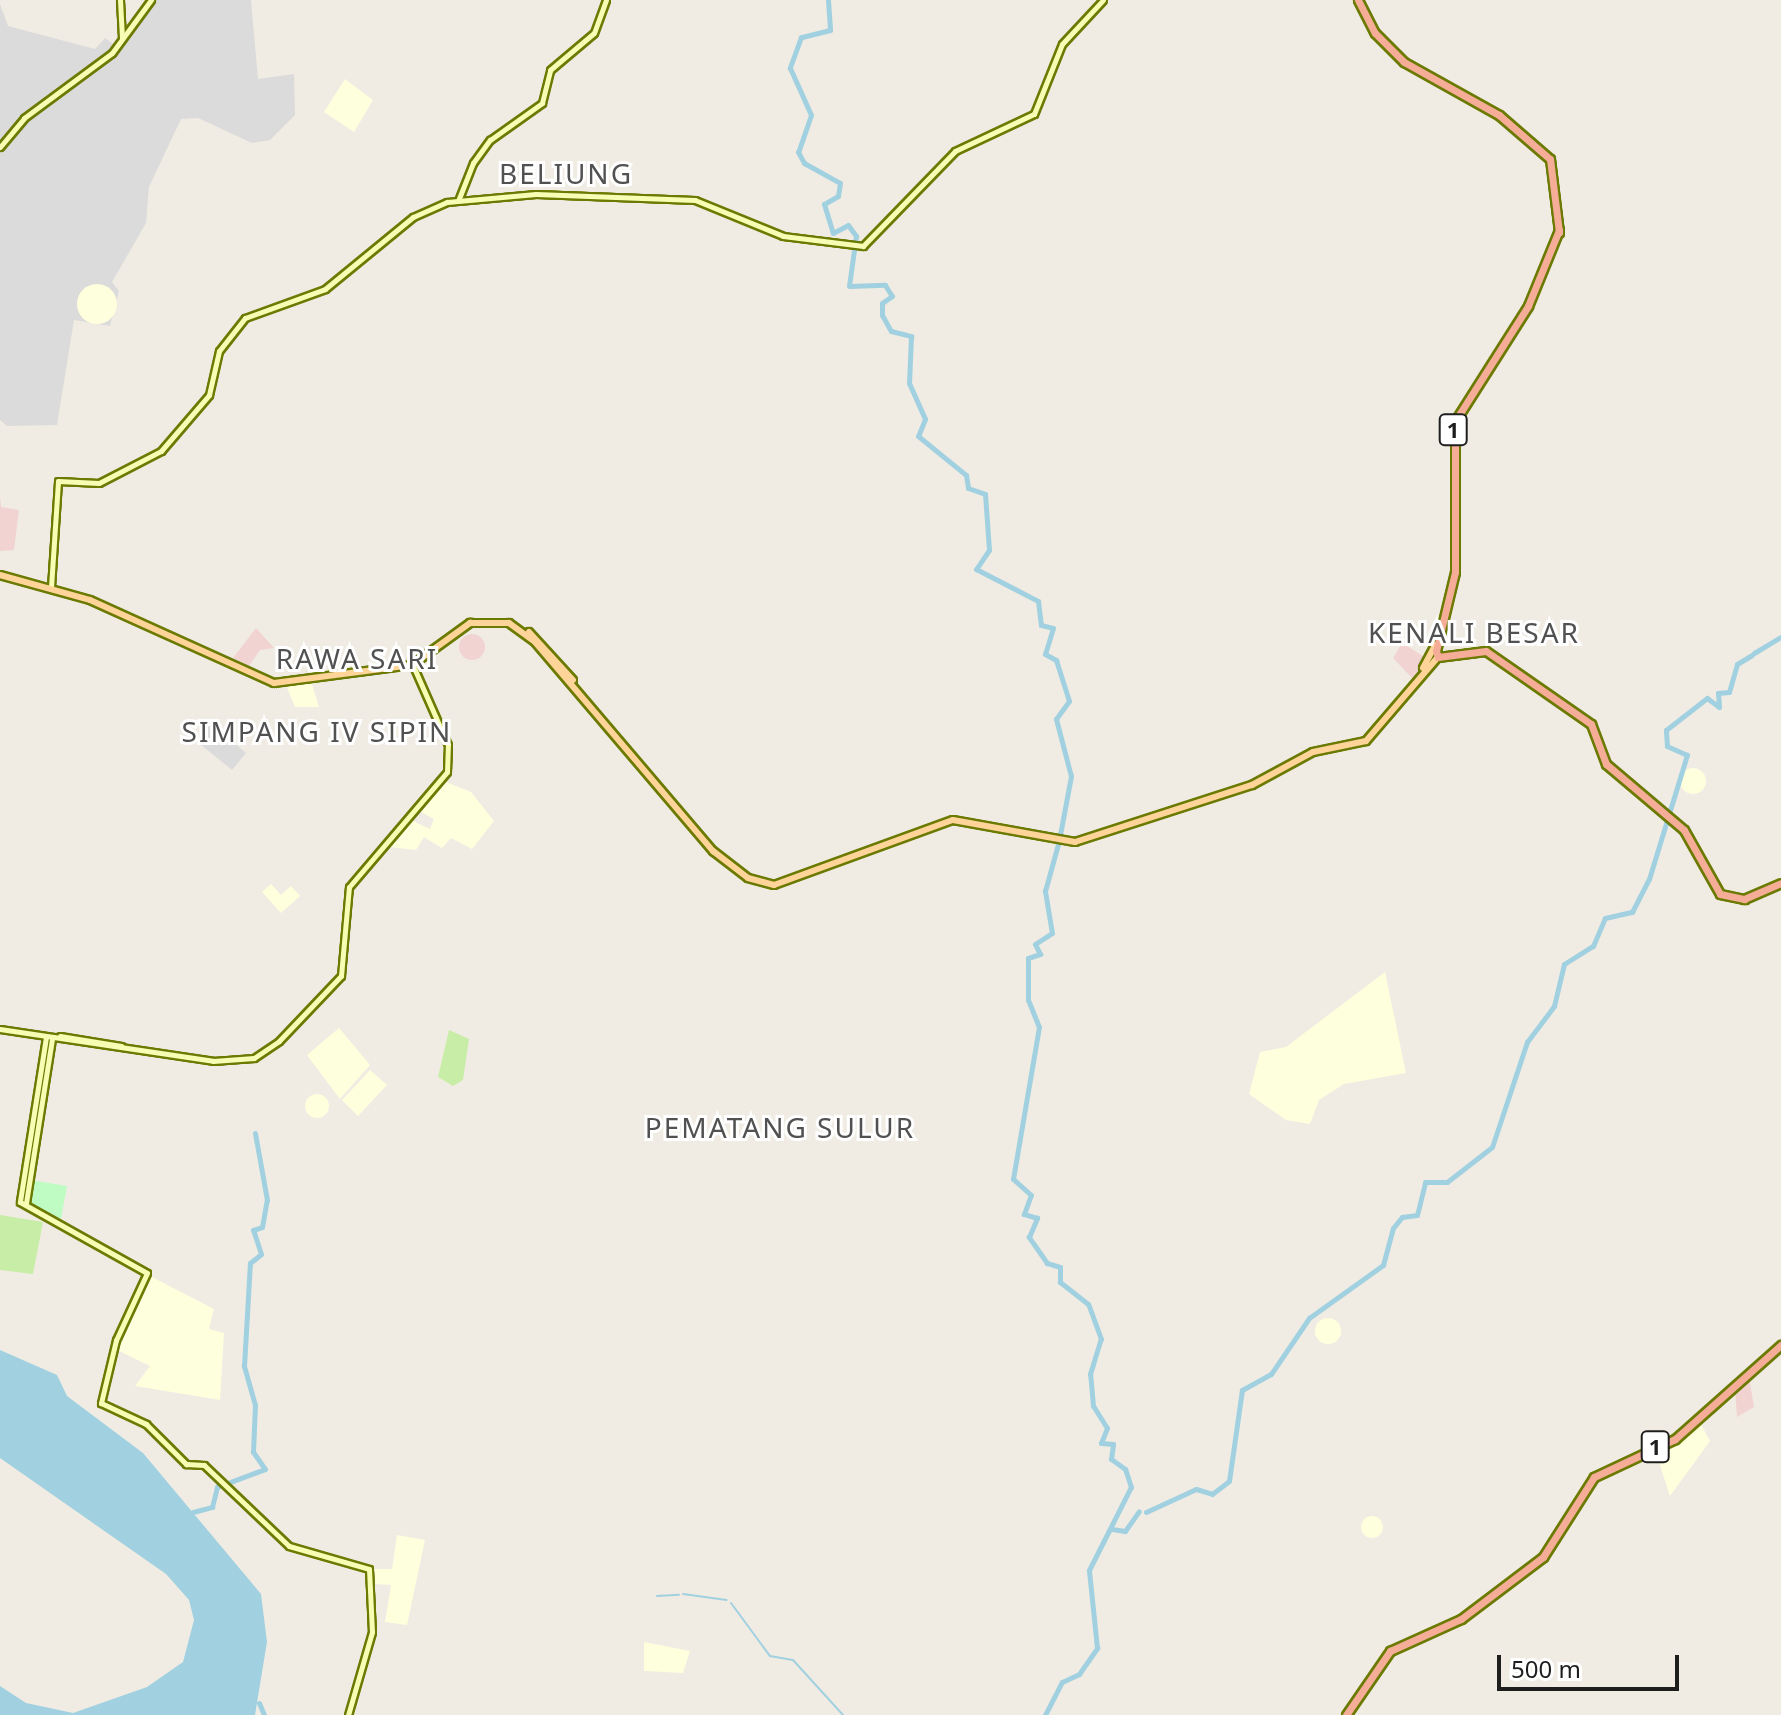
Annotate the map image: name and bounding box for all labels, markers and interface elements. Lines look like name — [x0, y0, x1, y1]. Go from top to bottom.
district label: BELIUNG — [499, 156, 633, 190]
road number: 1 — [1437, 412, 1469, 448]
district label: KENALI BESAR — [1368, 615, 1580, 649]
district label: RAWA SARI — [276, 641, 438, 675]
district label: SIMPANG IV SIPIN — [182, 714, 452, 748]
district label: PEMATANG SULUR — [645, 1110, 915, 1144]
road number: 1 — [1639, 1429, 1671, 1465]
scale bar — [1501, 1639, 1683, 1689]
text: 500 m — [1511, 1652, 1581, 1685]

